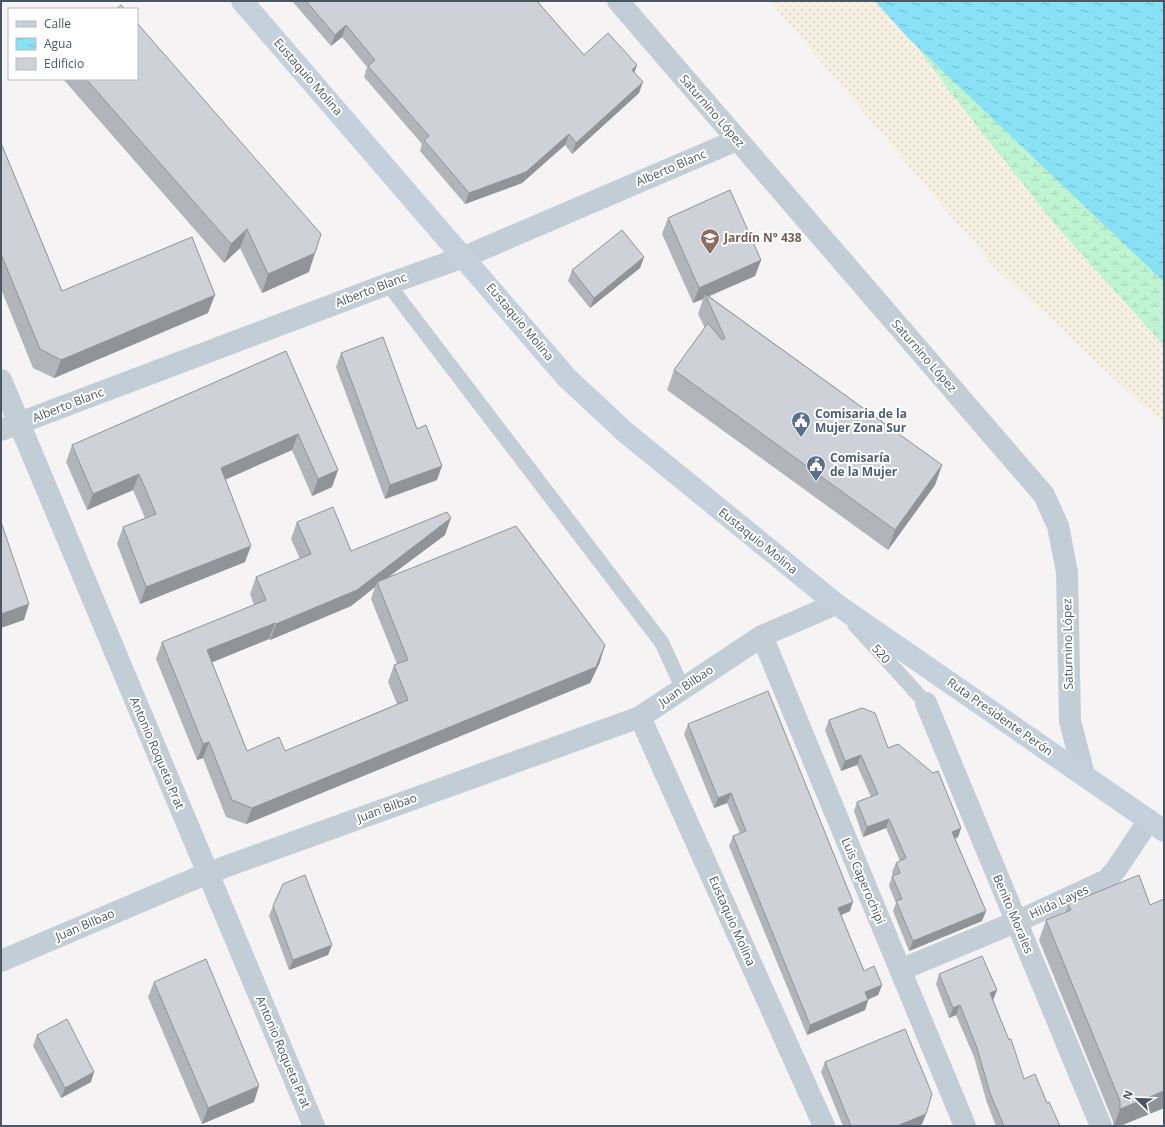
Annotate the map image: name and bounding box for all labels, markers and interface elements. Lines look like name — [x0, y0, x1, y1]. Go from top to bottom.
legend — [8, 8, 138, 80]
text: Calle — [44, 15, 71, 32]
text: Agua — [44, 35, 72, 52]
street label: Eustaquio Molina — [270, 35, 347, 119]
text: Edificio — [44, 55, 84, 72]
street label: Saturnino López — [676, 71, 749, 151]
street label: Alberto Blanc — [633, 145, 709, 190]
school or university icon: Jardín N° 438 — [699, 227, 721, 255]
place label: Jardín N° 438 — [723, 229, 802, 246]
street label: Alberto Blanc — [333, 268, 409, 311]
street label: Eustaquio Molina — [483, 279, 558, 364]
street label: Saturnino López — [888, 316, 961, 396]
street label: Alberto Blanc — [30, 383, 106, 426]
place label: Comisaria de la Mujer Zona Sur — [815, 405, 907, 436]
public building icon: Comisaria de la Mujer Zona Sur — [790, 410, 812, 438]
place label: Comisaría de la Mujer — [830, 449, 898, 480]
public building icon: Comisaría de la Mujer — [805, 454, 827, 482]
street label: Eustaquio Molina — [715, 504, 801, 578]
street label: Saturnino López — [1058, 598, 1077, 690]
street label: 520 — [868, 640, 895, 667]
street label: Juan Bilbao — [654, 661, 716, 711]
street label: Ruta Presidente Perón — [944, 674, 1057, 760]
street label: Antonio Roqueta Prat — [126, 694, 189, 812]
street label: Juan Bilbao — [353, 789, 419, 827]
street label: Luis Caperochipi — [838, 835, 889, 927]
street label: Benito Morales — [989, 872, 1038, 956]
street label: Eustaquio Molina — [705, 873, 760, 968]
street label: Hilda Layes — [1026, 880, 1091, 923]
street label: Juan Bilbao — [52, 904, 117, 945]
street label: Antonio Roqueta Prat — [252, 993, 315, 1111]
north arrow — [1117, 1079, 1157, 1119]
text: N — [1119, 1088, 1136, 1102]

